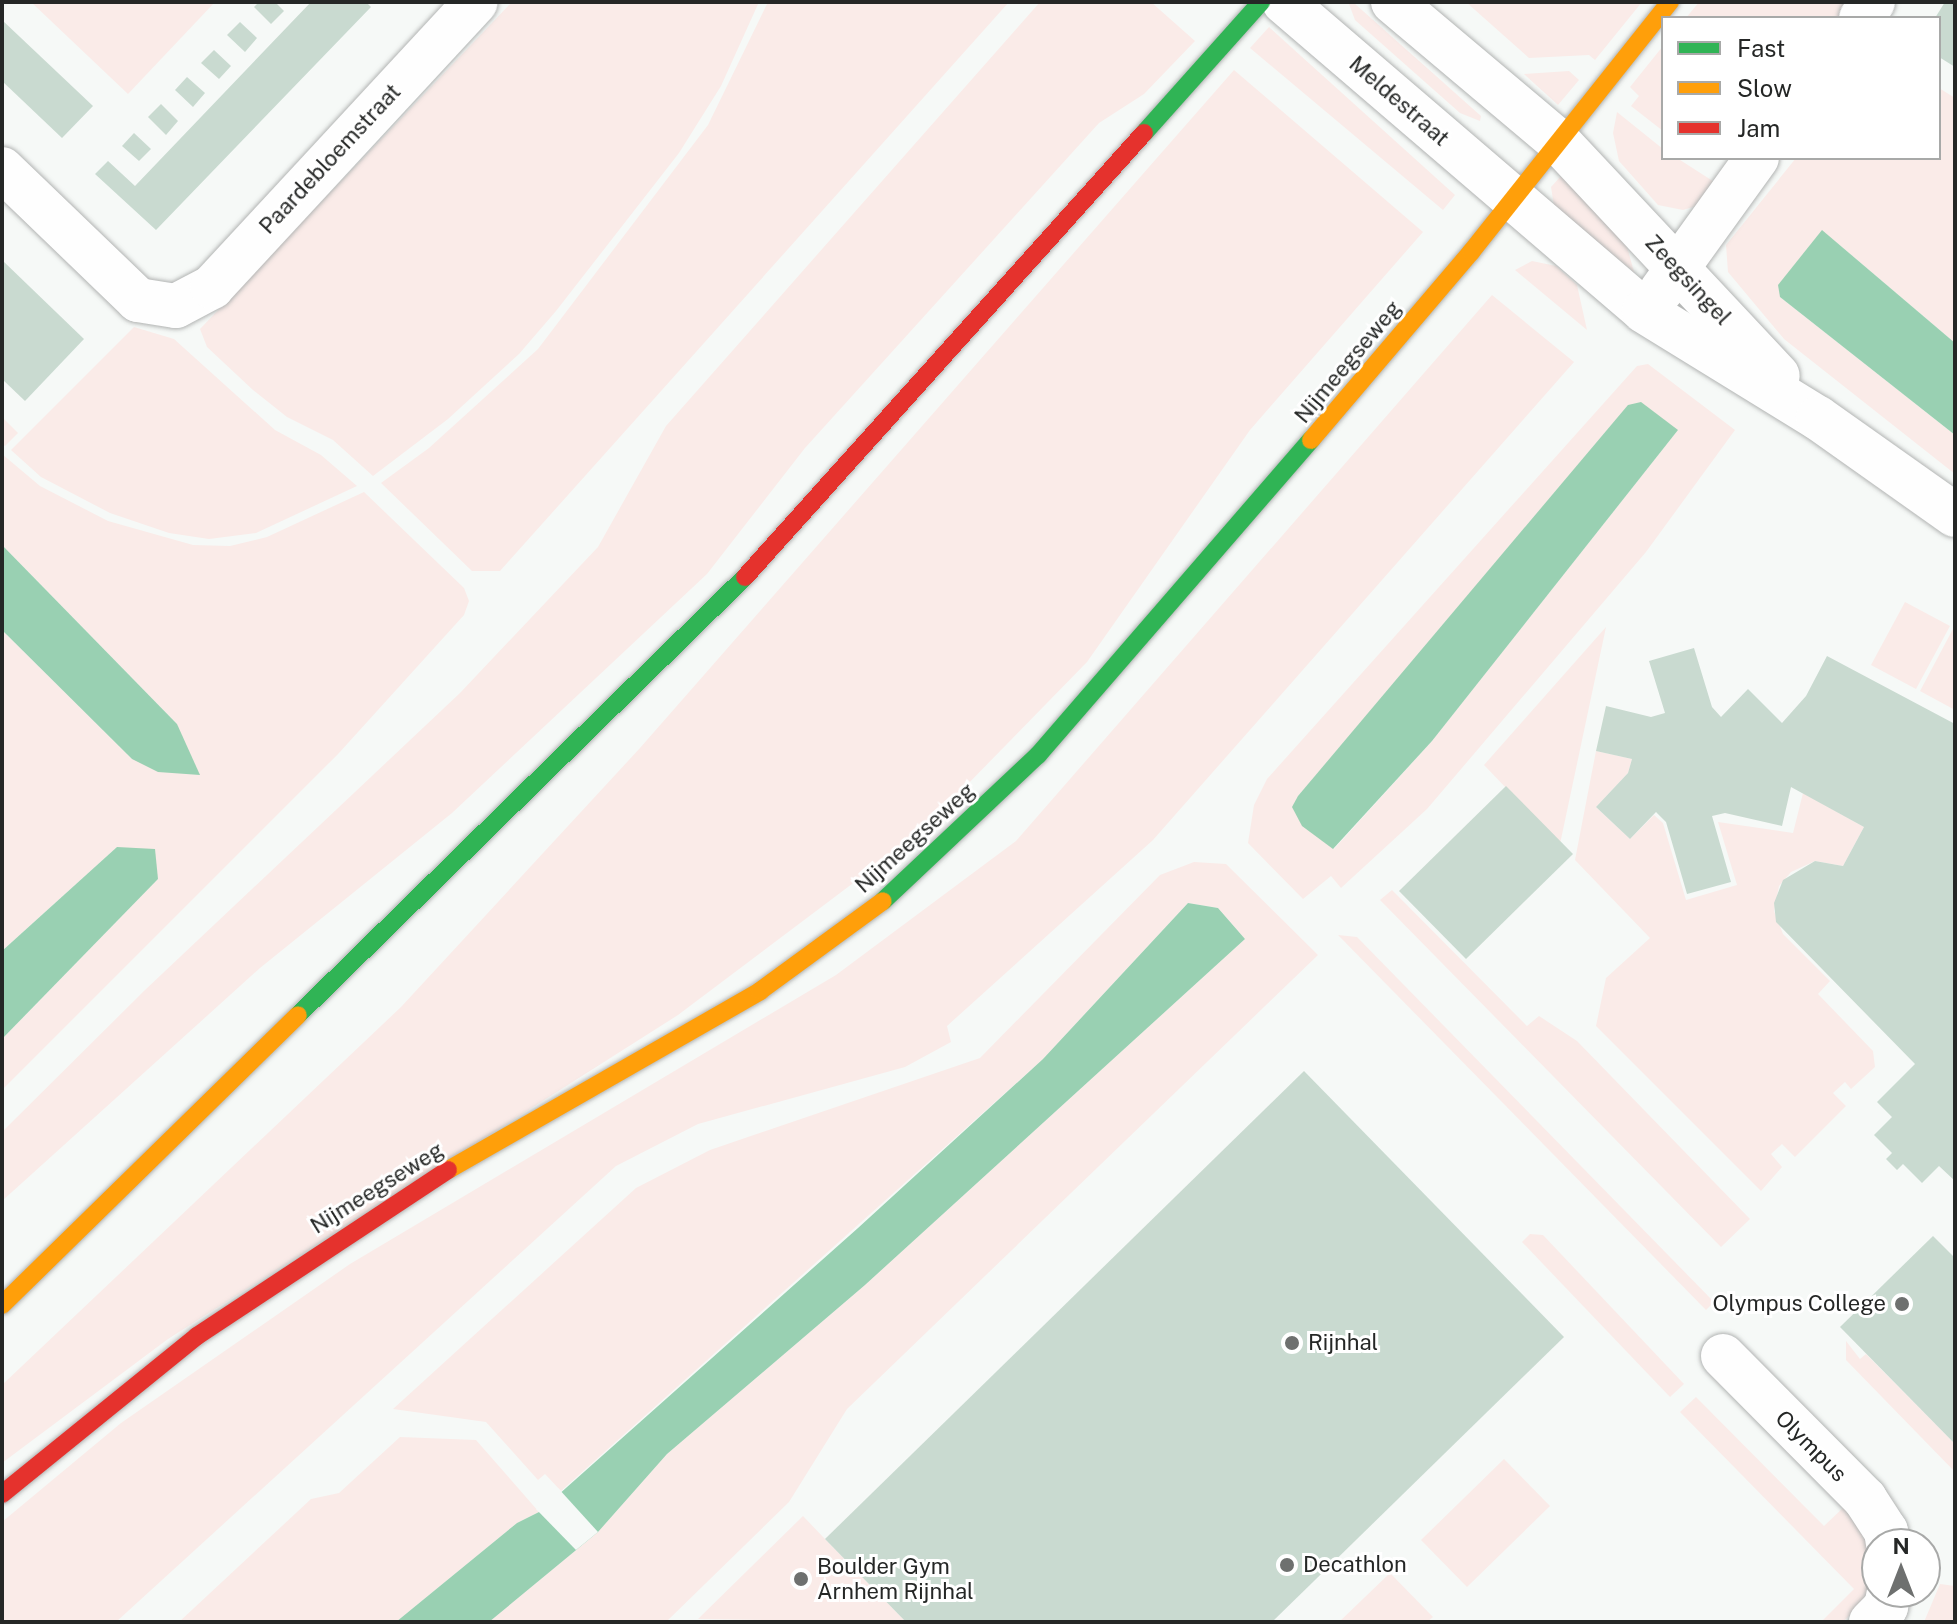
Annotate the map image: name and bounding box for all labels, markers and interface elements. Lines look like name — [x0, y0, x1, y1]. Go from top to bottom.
legend — [1661, 16, 1941, 160]
text: Fast — [1737, 34, 1785, 62]
street label: Meldestraat — [1344, 51, 1454, 151]
text: Slow — [1737, 74, 1792, 102]
street label: Paardebloemstraat — [254, 79, 406, 239]
text: Jam — [1737, 114, 1780, 142]
street label: Zeegsingel — [1640, 229, 1736, 331]
street label: Nijmeegseweg — [1289, 295, 1407, 429]
street label: Nijmeegseweg — [850, 777, 980, 899]
street label: Nijmeegseweg — [306, 1137, 448, 1239]
place label: Olympus College — [1712, 1291, 1886, 1317]
marker: Olympus College — [1893, 1295, 1911, 1313]
place label: Rijnhal — [1308, 1330, 1378, 1356]
marker: Rijnhal — [1283, 1334, 1301, 1352]
street label: Olympus — [1770, 1405, 1852, 1487]
north arrow — [1861, 1528, 1941, 1608]
text: N — [1892, 1533, 1910, 1559]
place label: Decathlon — [1303, 1552, 1407, 1578]
place label: Boulder Gym Arnhem Rijnhal — [817, 1553, 974, 1604]
marker: Decathlon — [1278, 1556, 1296, 1574]
marker: Boulder Gym Arnhem Rijnhal — [792, 1570, 810, 1588]

